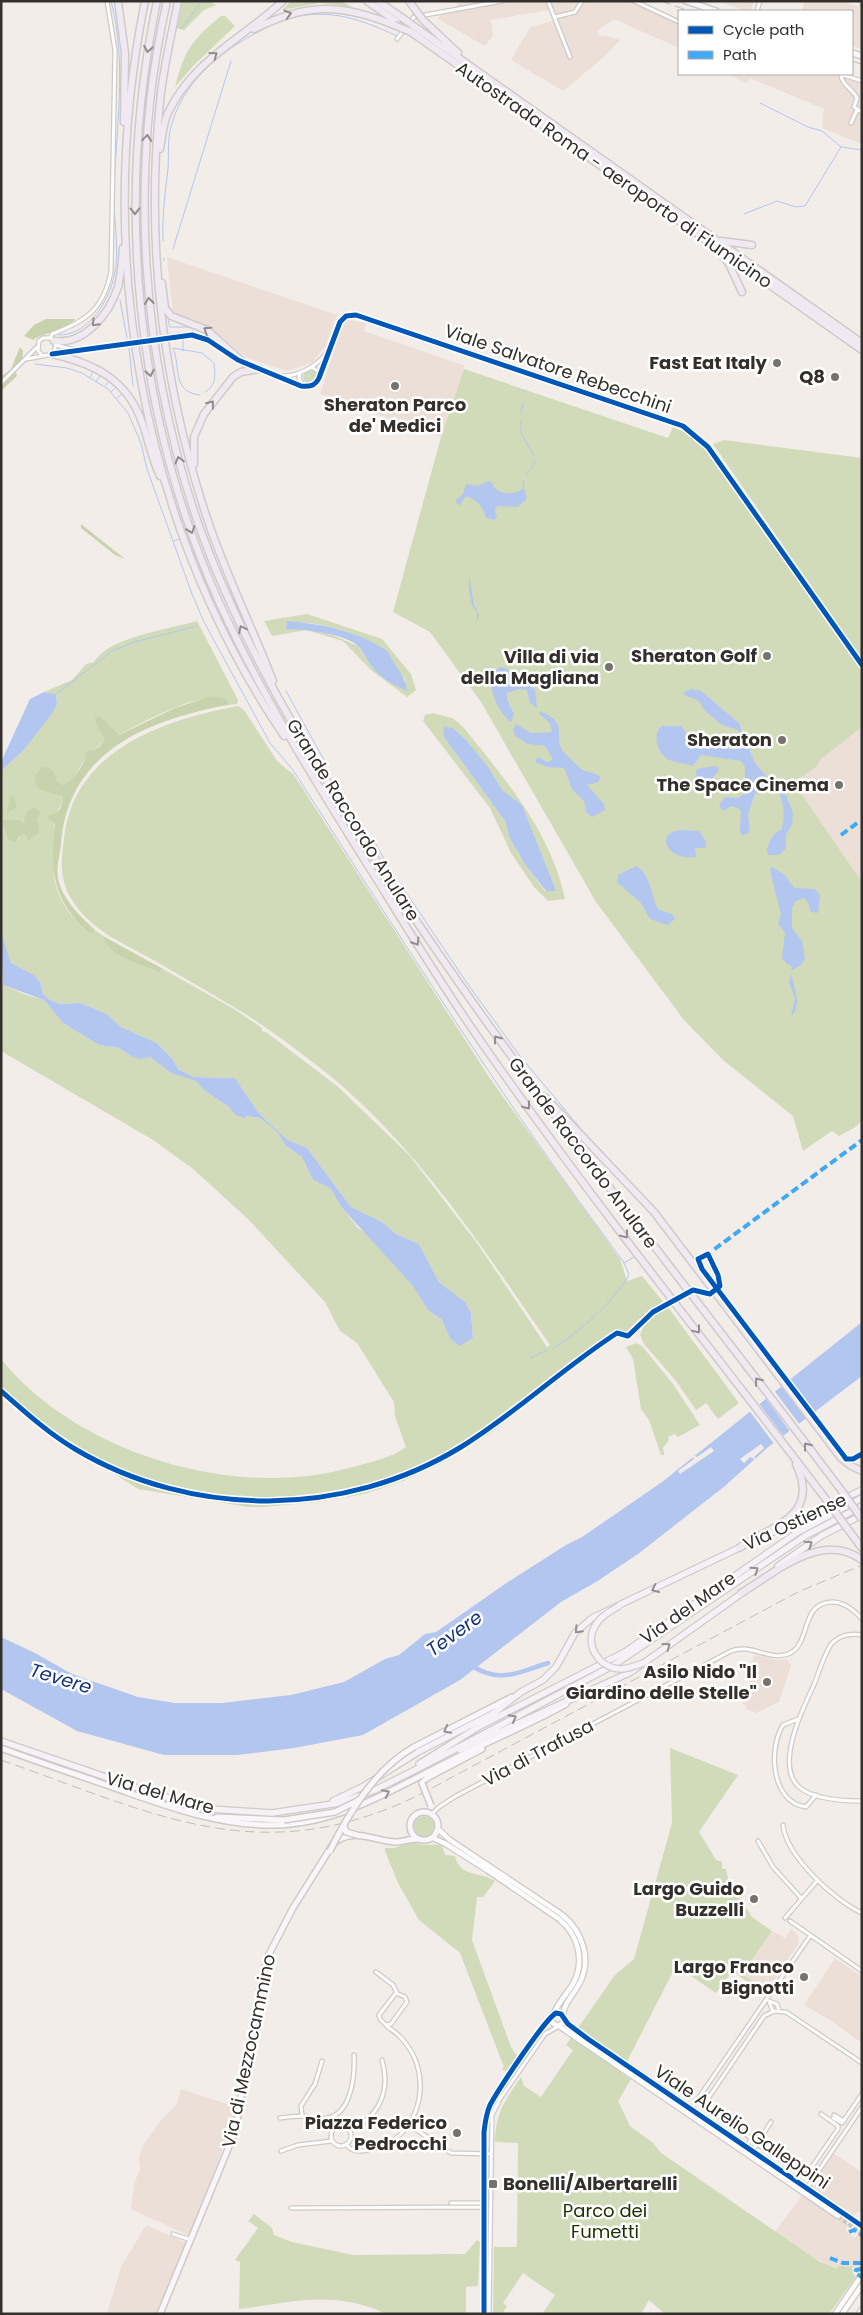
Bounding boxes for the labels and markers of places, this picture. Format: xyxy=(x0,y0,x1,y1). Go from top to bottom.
place label: Fast Eat Italy xyxy=(649,350,768,375)
marker: Fast Eat Italy xyxy=(771,357,783,369)
place label: Q8 xyxy=(799,364,825,389)
marker: Q8 xyxy=(829,371,841,383)
marker: Sheraton Parco de' Medici xyxy=(389,380,401,392)
place label: Sheraton Parco de' Medici xyxy=(324,392,466,438)
place label: Sheraton Golf xyxy=(631,643,758,668)
place label: Villa di via della Magliana xyxy=(461,644,599,690)
marker: Sheraton Golf xyxy=(761,650,773,662)
marker: Villa di via della Magliana xyxy=(603,661,615,673)
place label: Sheraton xyxy=(687,727,772,752)
marker: Sheraton xyxy=(776,734,788,746)
place label: The Space Cinema xyxy=(656,772,829,797)
marker: The Space Cinema xyxy=(833,779,845,791)
place label: Asilo Nido "Il Giardino delle Stelle" xyxy=(566,1659,757,1705)
marker: Asilo Nido "Il Giardino delle Stelle" xyxy=(761,1676,773,1688)
place label: Largo Guido Buzzelli xyxy=(633,1876,744,1922)
marker: Largo Guido Buzzelli xyxy=(748,1893,760,1905)
place label: Largo Franco Bignotti xyxy=(674,1954,794,2000)
marker: Largo Franco Bignotti xyxy=(798,1971,810,1983)
place label: Piazza Federico Pedrocchi xyxy=(305,2110,447,2156)
marker: Piazza Federico Pedrocchi xyxy=(451,2127,463,2139)
place label: Bonelli/Albertarelli xyxy=(503,2171,677,2196)
marker: Bonelli/Albertarelli xyxy=(487,2178,499,2190)

